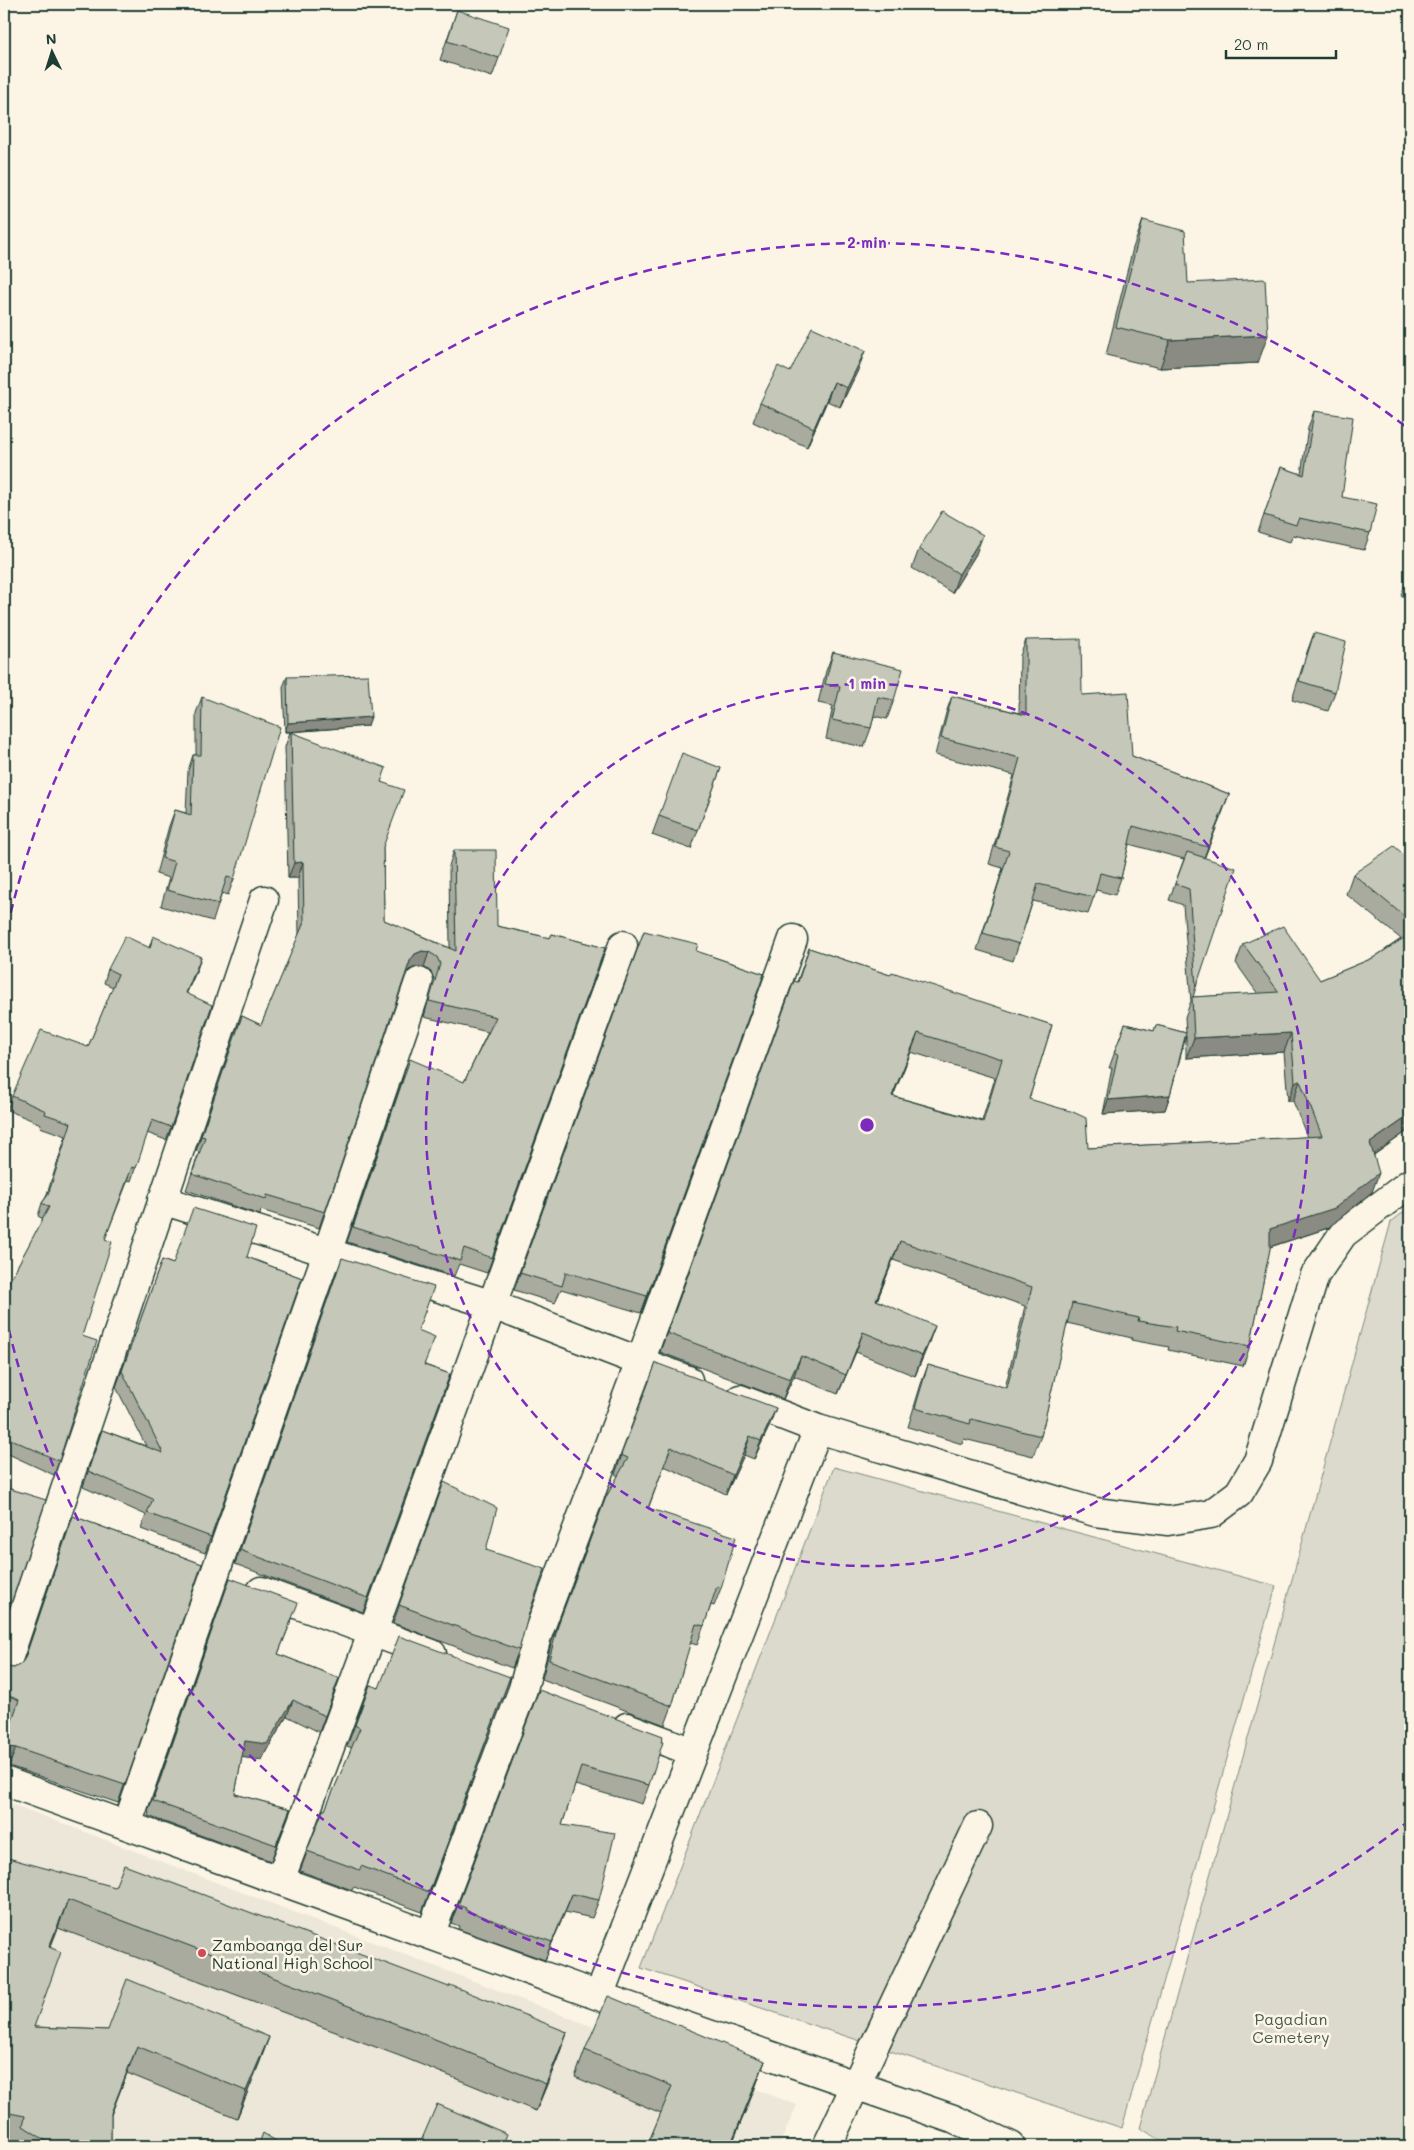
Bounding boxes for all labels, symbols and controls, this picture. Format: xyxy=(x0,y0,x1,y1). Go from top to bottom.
north arrow xyxy=(28,28,78,78)
scale bar xyxy=(1226,28,1336,60)
text: N xyxy=(45,29,57,48)
text: 20 m xyxy=(1234,34,1268,54)
text: 2 min xyxy=(847,232,887,252)
text: 1 min xyxy=(848,673,886,693)
centre of rings xyxy=(858,1116,876,1134)
place label: Zamboanga del Sur National High School xyxy=(212,1934,373,1973)
marker: Zamboanga del Sur National High School xyxy=(196,1947,208,1959)
park label: Pagadian Cemetery xyxy=(1252,2008,1330,2047)

